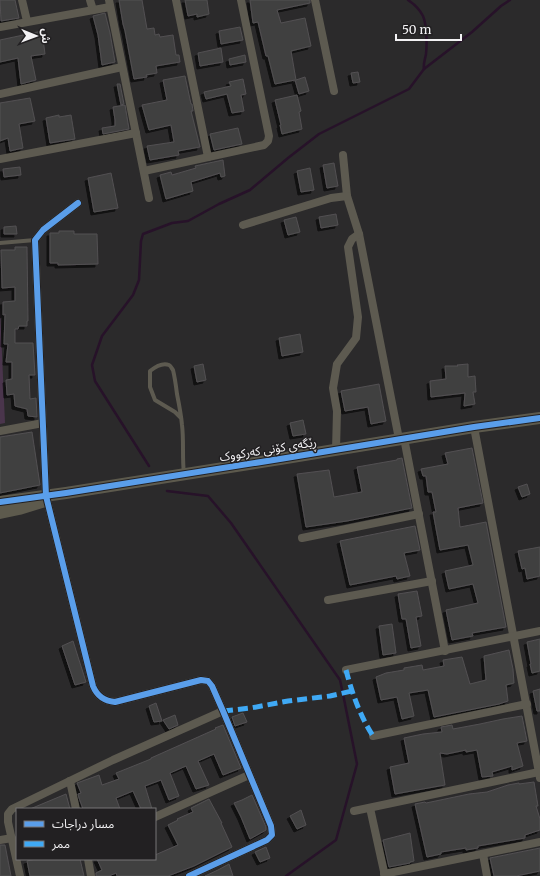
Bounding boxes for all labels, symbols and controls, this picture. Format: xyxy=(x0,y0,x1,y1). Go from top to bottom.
north arrow xyxy=(16,16,56,56)
scale bar xyxy=(396,16,461,42)
text: 50 m xyxy=(402,22,431,37)
text: ش xyxy=(39,29,53,44)
street label: ڕێگەی کۆنی کەرکووک xyxy=(218,434,318,468)
legend xyxy=(16,808,156,860)
text: مسار دراجات xyxy=(52,816,114,831)
text: ممر xyxy=(51,836,70,851)

